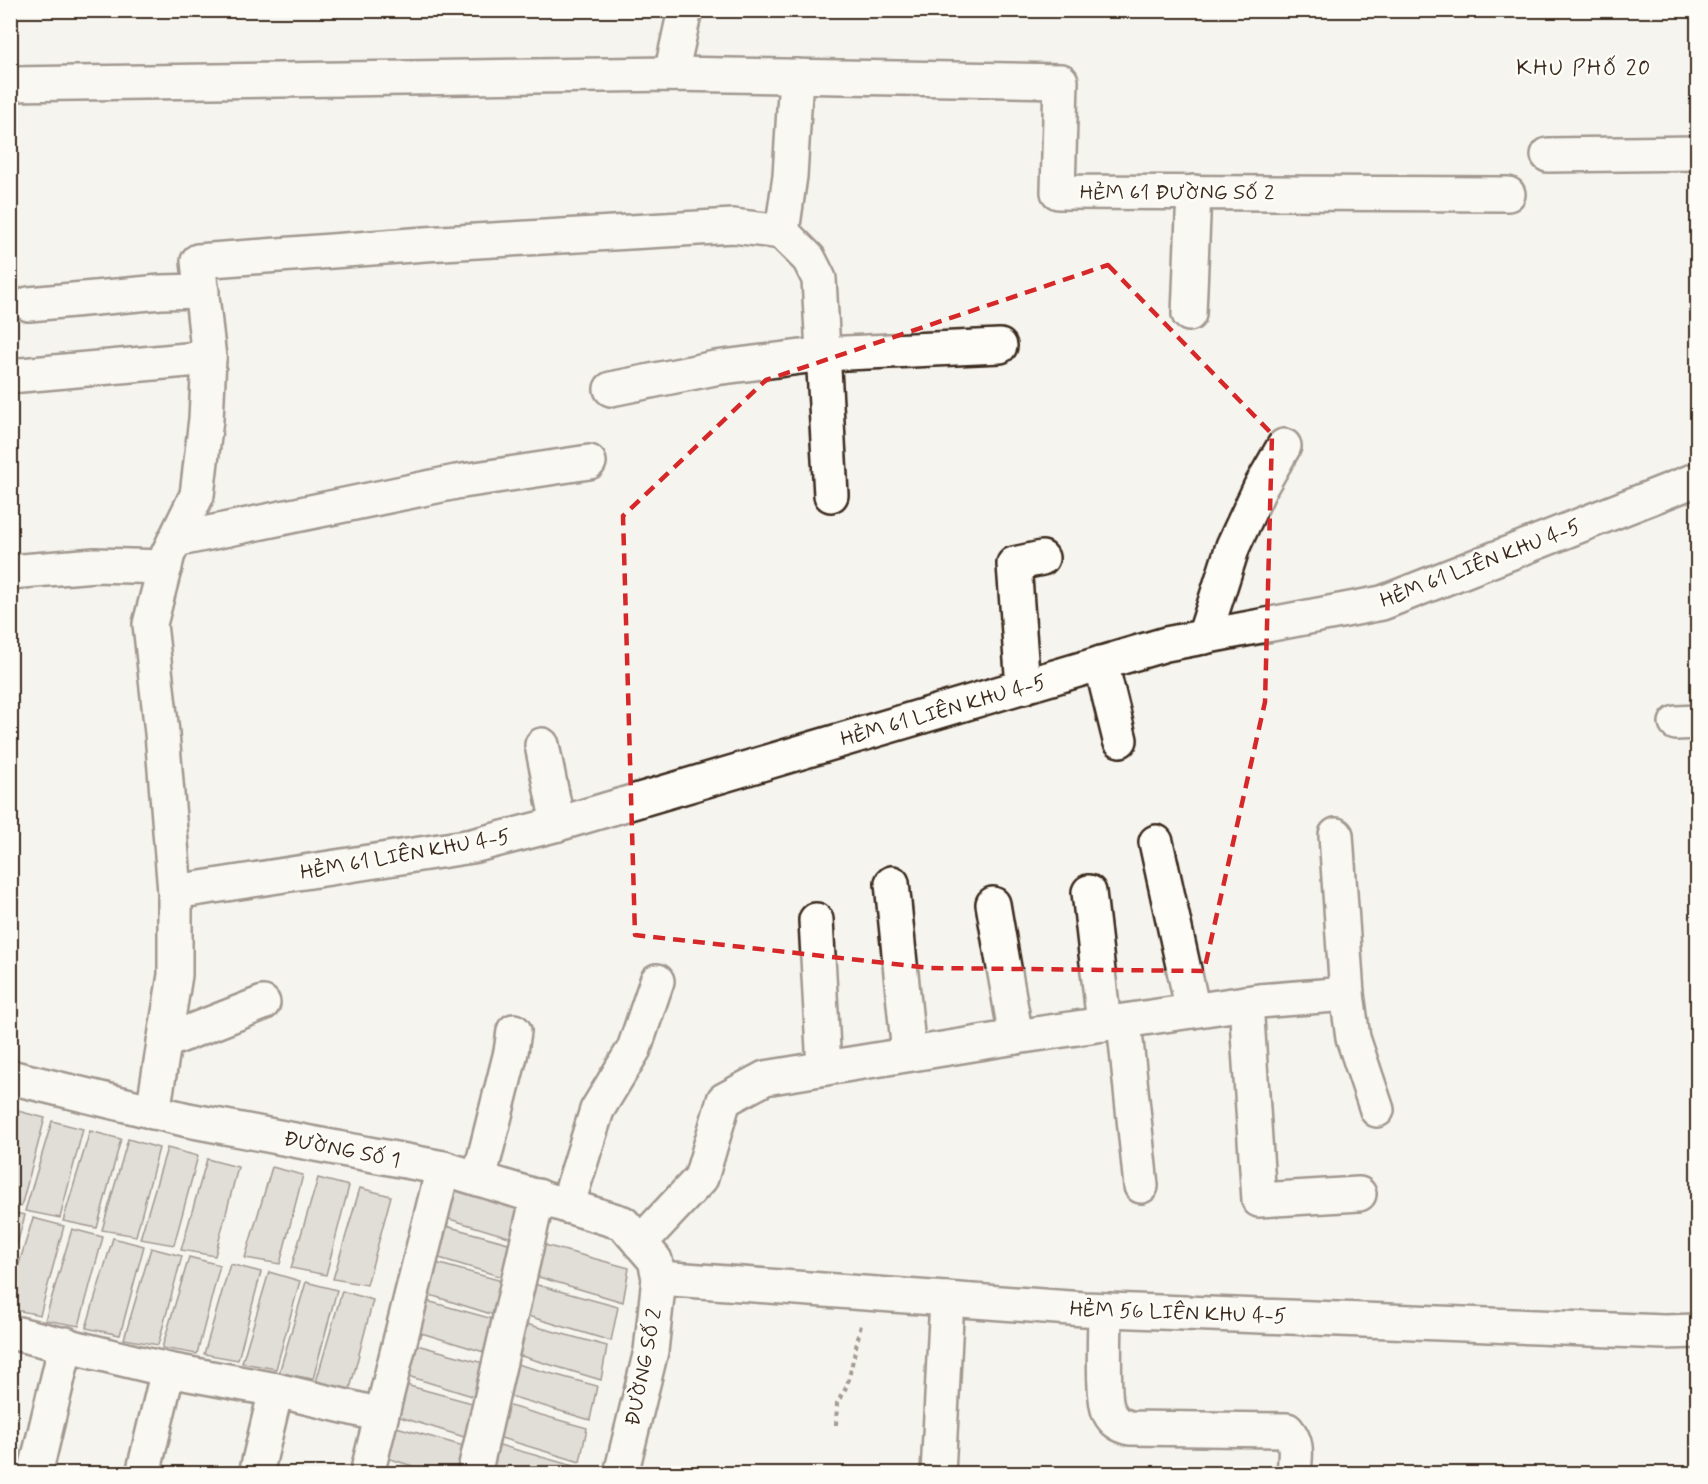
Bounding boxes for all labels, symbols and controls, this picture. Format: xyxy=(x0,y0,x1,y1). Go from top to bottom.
district label: KHU PHỐ 20 xyxy=(1516,55,1652,83)
street label: HẺM 61 ĐƯỜNG SỐ 2 xyxy=(1080,179,1274,207)
street label: HẺM 61 LIÊN KHU 4-5 xyxy=(1376,513,1585,615)
street label: HẺM 61 LIÊN KHU 4-5 xyxy=(837,668,1049,754)
street label: HẺM 61 LIÊN KHU 4-5 xyxy=(298,823,512,887)
street label: ĐƯỜNG SỐ 1 xyxy=(281,1125,403,1175)
street label: HẺM 56 LIÊN KHU 4-5 xyxy=(1069,1295,1287,1331)
street label: ĐƯỜNG SỐ 2 xyxy=(619,1306,669,1428)

